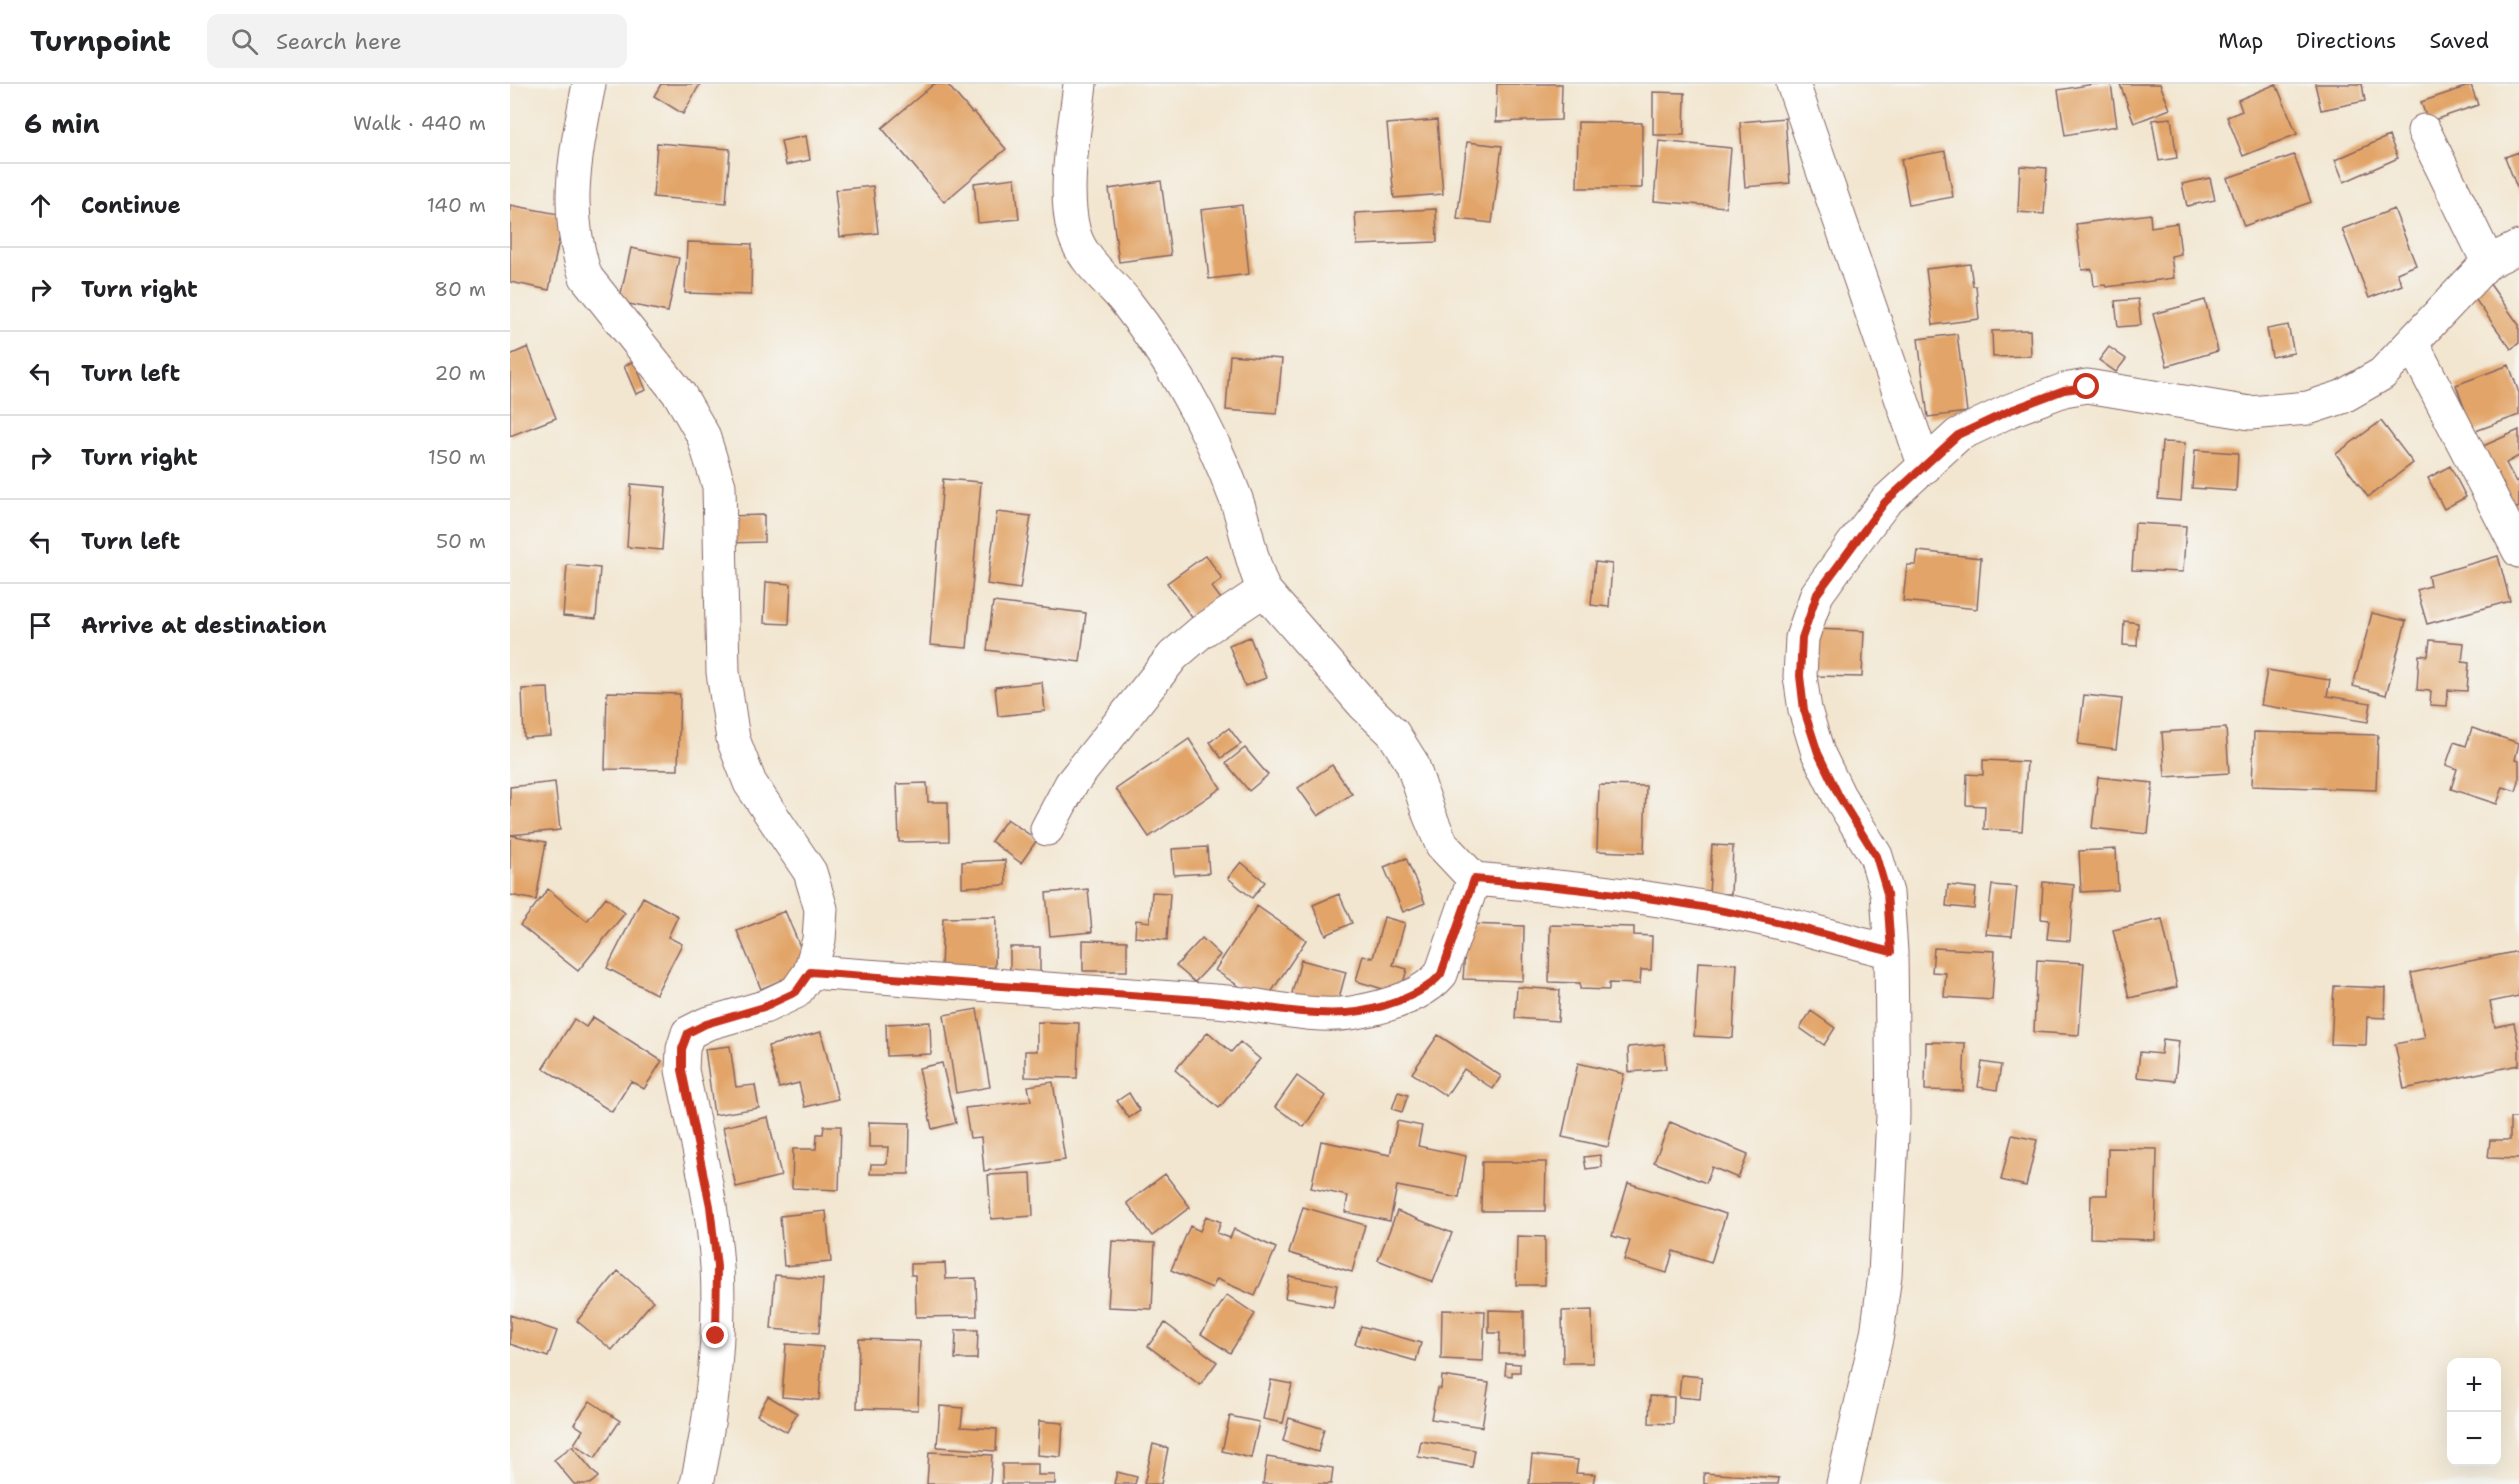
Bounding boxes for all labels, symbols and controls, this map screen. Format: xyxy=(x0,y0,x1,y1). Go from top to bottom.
search box xyxy=(207,14,627,68)
text: Turnpoint xyxy=(30,22,171,60)
icon: search xyxy=(228,25,261,58)
text: Search here xyxy=(276,27,402,56)
text: Map xyxy=(2218,27,2263,55)
text: Directions xyxy=(2296,27,2396,55)
text: Saved xyxy=(2429,27,2489,55)
text: 6 min xyxy=(24,106,100,141)
text: Walk · 440 m xyxy=(353,110,486,136)
icon: ahead xyxy=(24,189,57,222)
text: Continue xyxy=(81,191,181,220)
text: 140 m xyxy=(427,192,486,218)
icon: right xyxy=(24,273,57,306)
text: Turn right xyxy=(81,275,198,304)
text: 80 m xyxy=(434,276,486,302)
icon: left xyxy=(24,357,57,390)
text: Turn left xyxy=(81,359,180,388)
text: 20 m xyxy=(435,360,486,386)
route start xyxy=(2073,373,2099,399)
icon: right xyxy=(24,441,57,474)
text: Turn right xyxy=(81,443,198,472)
text: 150 m xyxy=(428,444,486,470)
icon: left xyxy=(24,525,57,558)
text: Turn left xyxy=(81,527,180,556)
text: 50 m xyxy=(436,528,486,554)
icon: arrive xyxy=(24,609,57,642)
text: Arrive at destination xyxy=(81,611,327,640)
route end xyxy=(702,1322,728,1348)
map controls xyxy=(2447,1358,2501,1466)
button: + xyxy=(2447,1358,2501,1412)
button: − xyxy=(2447,1412,2501,1466)

